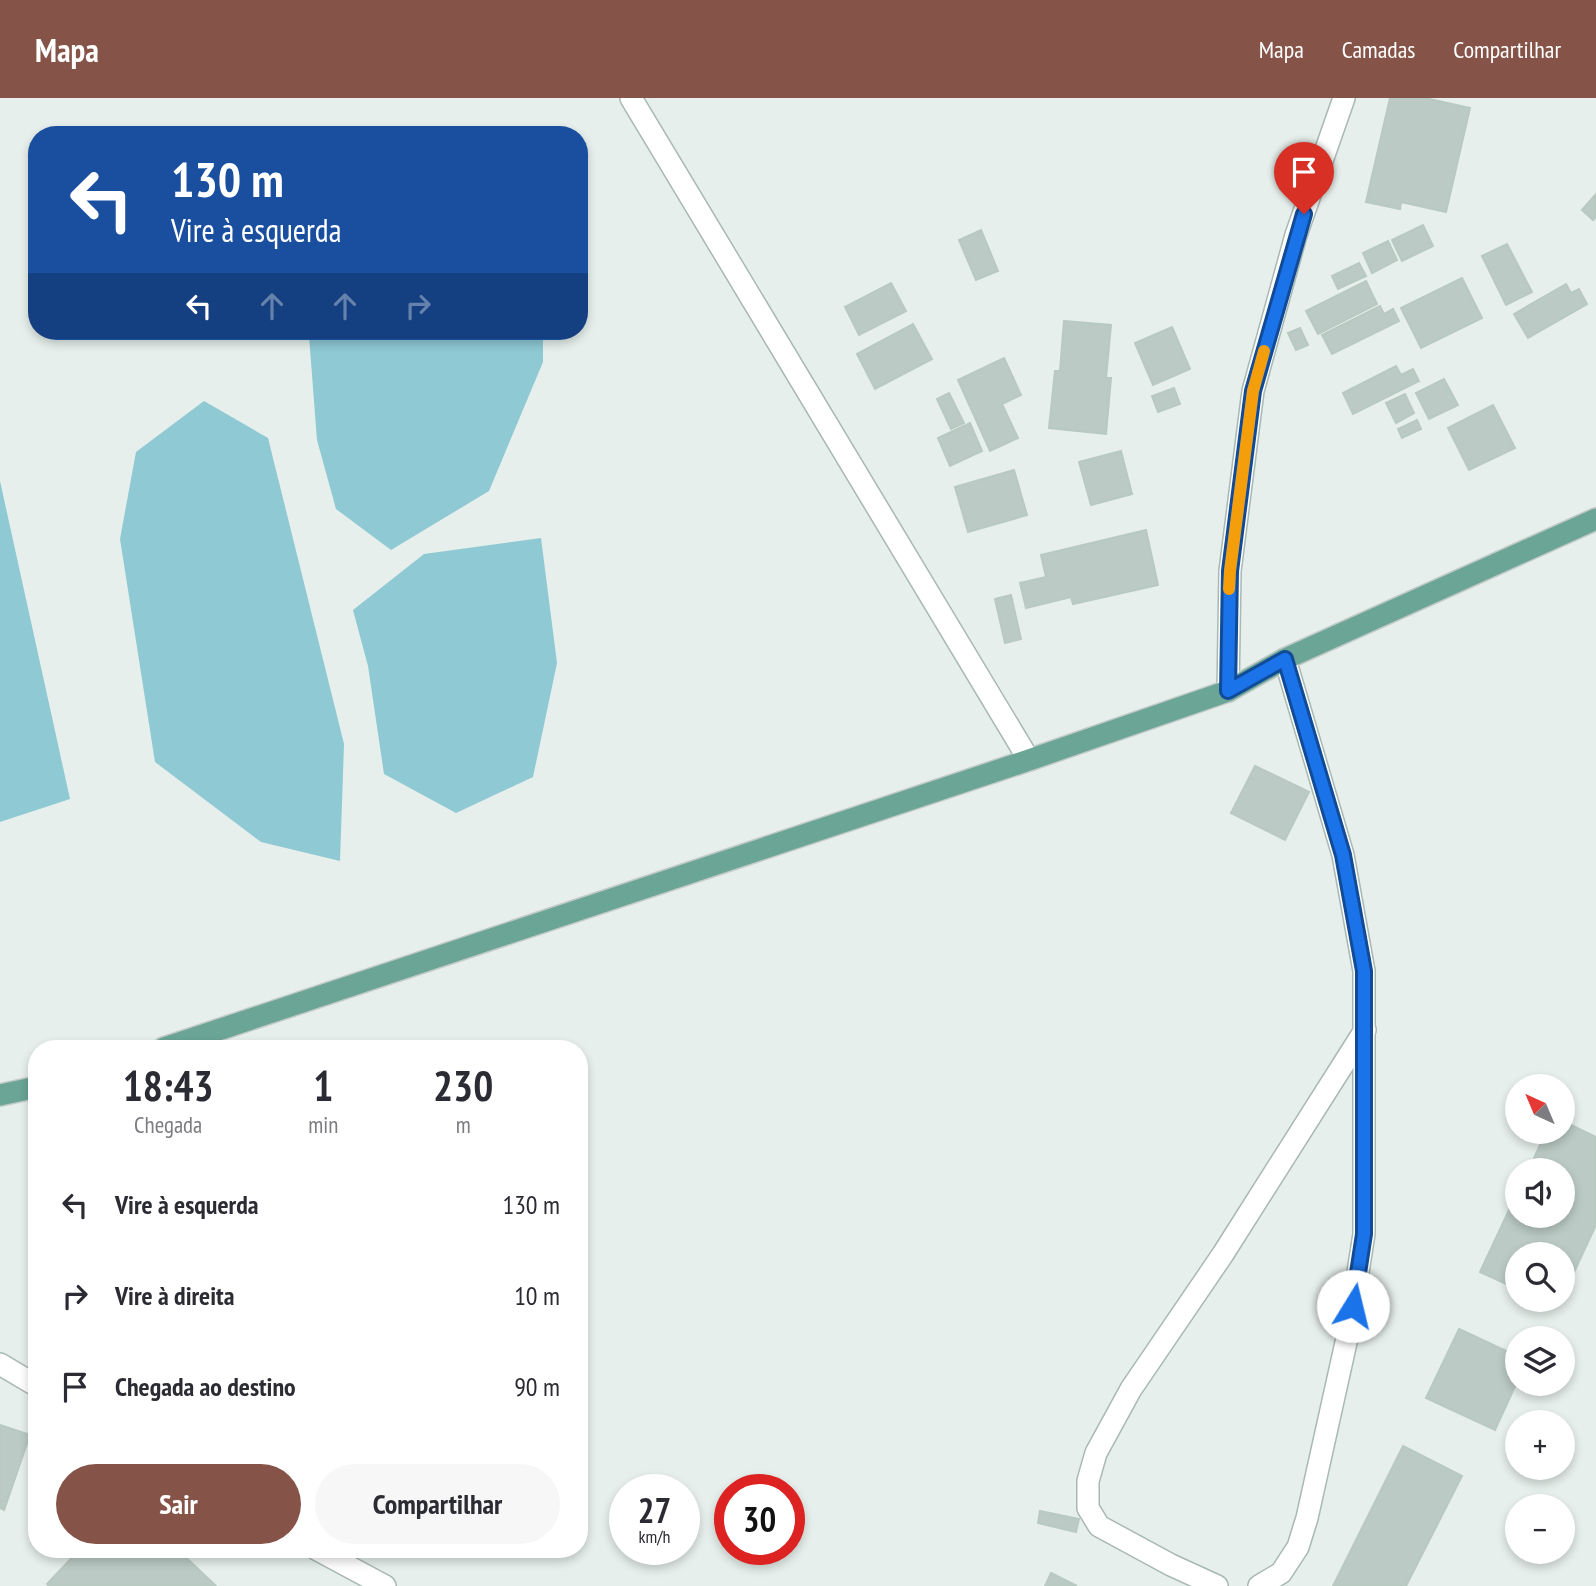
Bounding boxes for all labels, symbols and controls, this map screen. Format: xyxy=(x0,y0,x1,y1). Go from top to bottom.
text: Mapa xyxy=(35,28,99,71)
text: Mapa xyxy=(1259,34,1304,65)
text: Camadas xyxy=(1342,34,1415,65)
text: Compartilhar xyxy=(1453,34,1561,65)
pin xyxy=(1274,142,1334,214)
text: 130 m xyxy=(171,147,284,211)
icon: arrive xyxy=(1285,153,1323,191)
icon: left xyxy=(56,154,147,245)
text: Vire à esquerda xyxy=(171,209,342,251)
icon: left xyxy=(180,287,218,325)
icon: ahead xyxy=(253,287,291,325)
icon: ahead xyxy=(326,287,364,325)
icon: right xyxy=(399,287,437,325)
text: 18:43 xyxy=(123,1058,214,1113)
text: 1 xyxy=(313,1058,333,1113)
text: 230 xyxy=(433,1058,493,1113)
north arrow xyxy=(1505,1074,1575,1144)
map controls xyxy=(1505,1074,1575,1564)
text: Chegada xyxy=(134,1110,202,1139)
text: min xyxy=(308,1110,338,1139)
text: m xyxy=(456,1110,471,1139)
button: sound xyxy=(1505,1158,1575,1228)
icon: left xyxy=(56,1186,94,1224)
text: Vire à esquerda xyxy=(115,1188,258,1221)
text: 130 m xyxy=(502,1188,560,1221)
button: search xyxy=(1505,1242,1575,1312)
position arrow xyxy=(1316,1269,1390,1343)
icon: right xyxy=(56,1277,94,1315)
text: Vire à direita xyxy=(115,1279,234,1312)
text: 10 m xyxy=(514,1279,560,1312)
button: layers xyxy=(1505,1326,1575,1396)
icon: arrive xyxy=(56,1368,94,1406)
text: Chegada ao destino xyxy=(115,1370,296,1403)
text: 90 m xyxy=(514,1370,560,1403)
button: + xyxy=(1505,1410,1575,1480)
button: Sair xyxy=(56,1464,301,1544)
button: Compartilhar xyxy=(315,1464,560,1544)
speed limit sign: 30 xyxy=(714,1474,805,1565)
text: 27 xyxy=(638,1487,671,1533)
button: − xyxy=(1505,1494,1575,1564)
text: km/h xyxy=(639,1525,670,1548)

